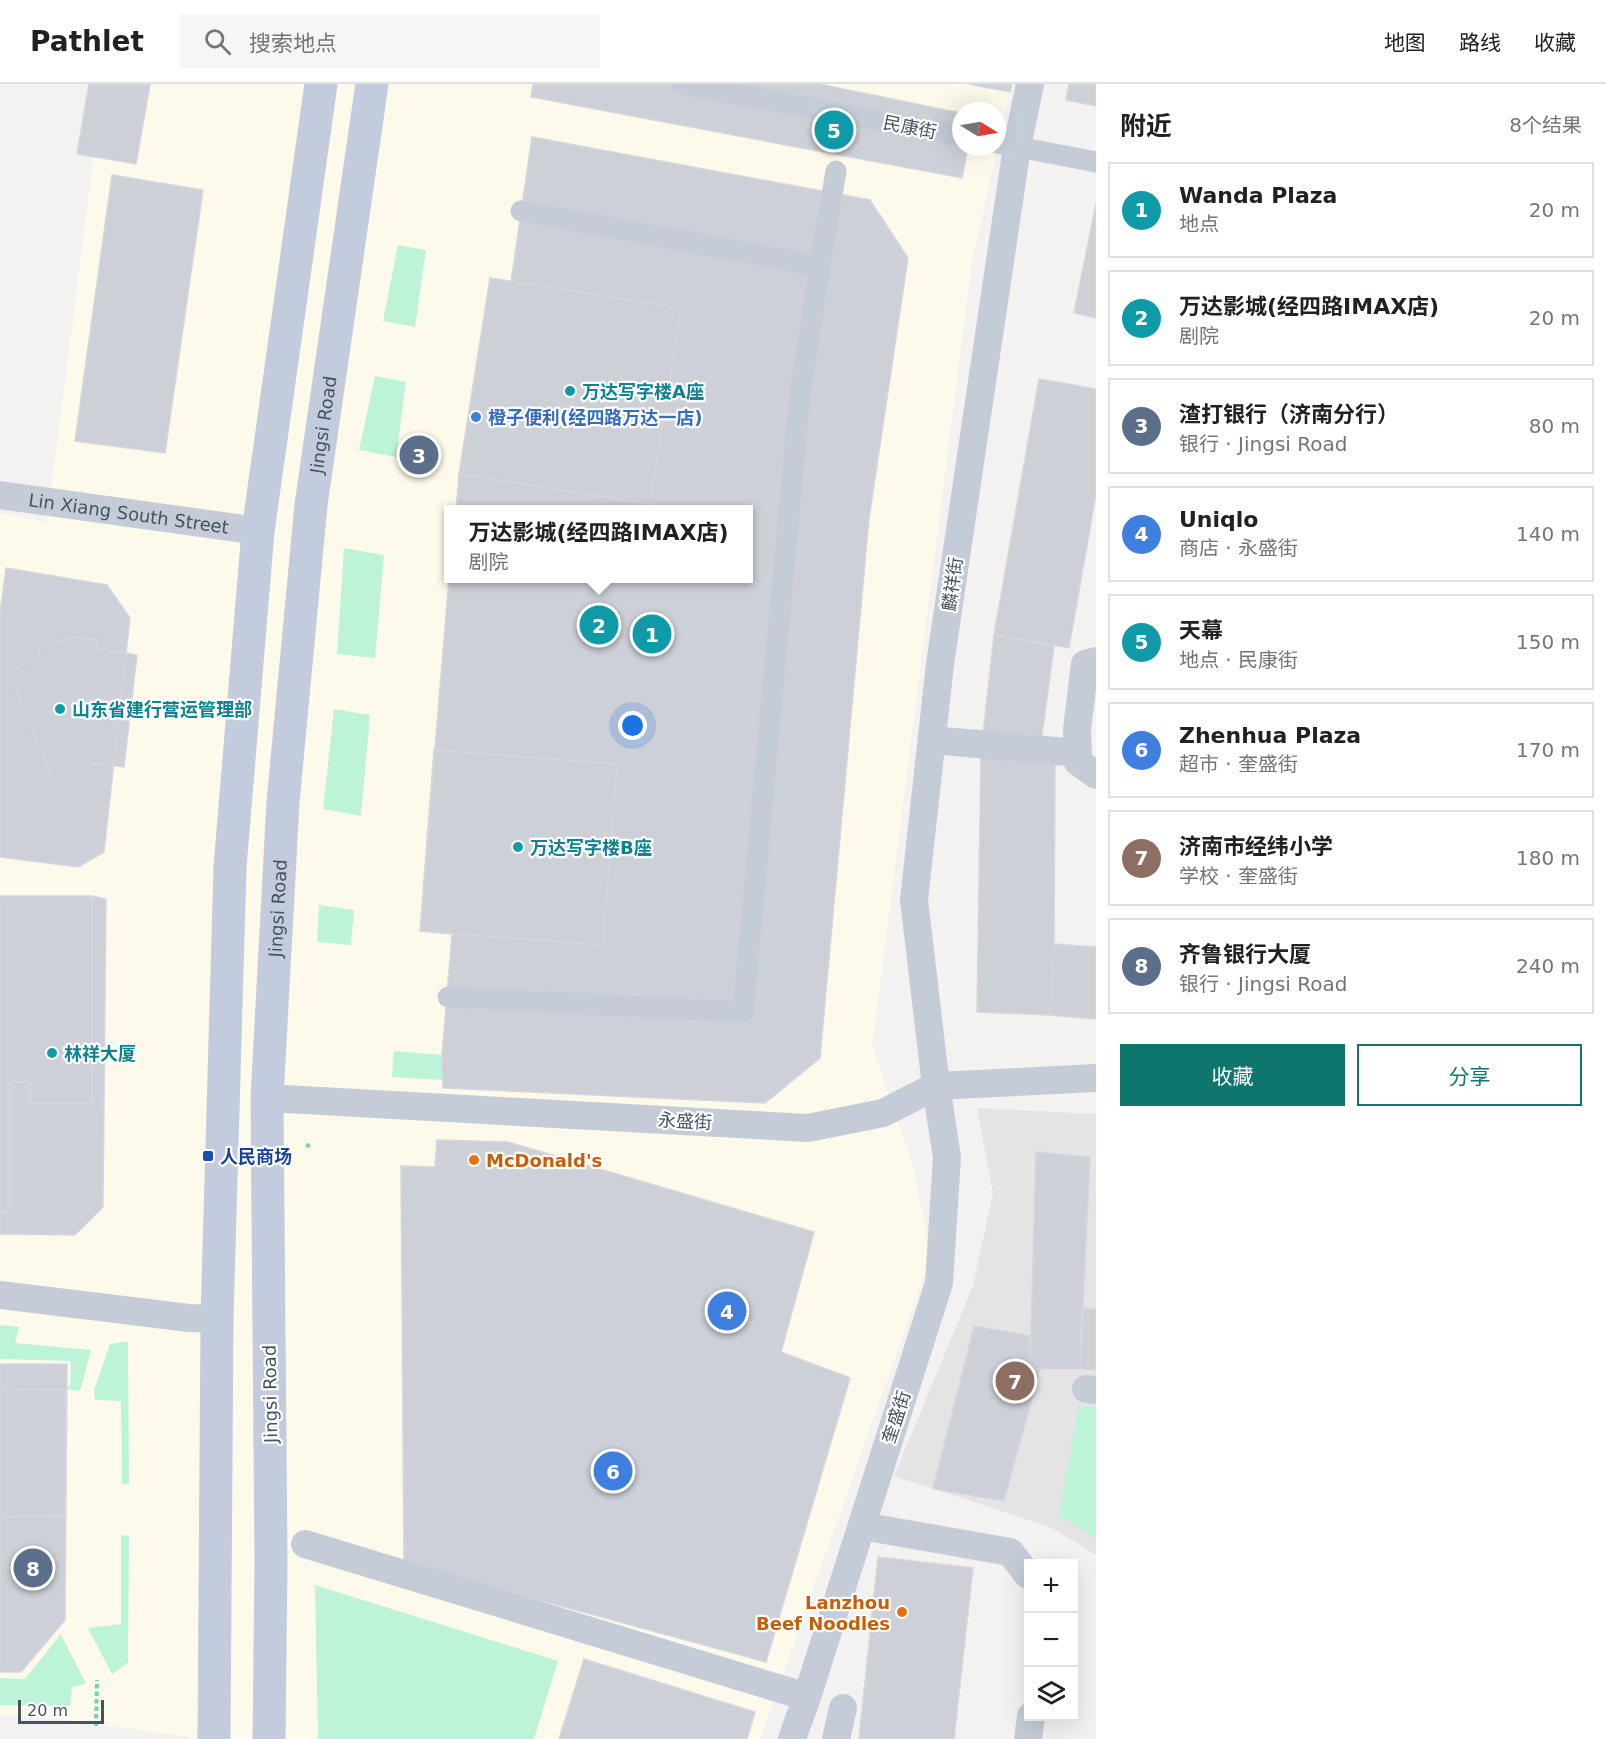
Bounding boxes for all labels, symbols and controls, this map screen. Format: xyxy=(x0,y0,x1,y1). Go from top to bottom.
search box xyxy=(180,14,600,68)
text: Pathlet xyxy=(30,25,144,58)
icon: search xyxy=(201,25,234,58)
text: 搜索地点 xyxy=(249,31,337,56)
text: 地图 xyxy=(1384,31,1426,55)
text: 路线 xyxy=(1459,31,1501,55)
text: 收藏 xyxy=(1534,31,1576,55)
north arrow xyxy=(952,102,1006,156)
pin: 5 xyxy=(814,108,854,152)
text: 附近 xyxy=(1120,111,1172,141)
street label: 民康街 xyxy=(881,112,939,142)
text: 8个结果 xyxy=(1509,113,1582,137)
text: Wanda Plaza xyxy=(1179,183,1337,208)
text: 1 xyxy=(1135,198,1148,222)
text: 20 m xyxy=(1529,198,1580,222)
text: 地点 xyxy=(1179,212,1219,236)
text: 万达影城(经四路IMAX店) xyxy=(1179,294,1439,319)
text: 2 xyxy=(1135,306,1148,330)
text: 20 m xyxy=(1529,306,1580,330)
text: 剧院 xyxy=(1179,324,1219,348)
street label: Jingsi Road xyxy=(305,374,340,476)
place label: 万达写字楼A座 xyxy=(582,381,704,402)
marker: 万达写字楼A座 xyxy=(563,384,577,398)
text: 渣打银行（济南分行） xyxy=(1179,402,1399,427)
place label: 橙子便利(经四路万达一店) xyxy=(488,407,702,428)
marker: 橙子便利(经四路万达一店) xyxy=(469,410,483,424)
text: 3 xyxy=(1135,414,1148,438)
text: 80 m xyxy=(1529,414,1580,438)
pin: 3 xyxy=(400,432,438,478)
text: 银行 · Jingsi Road xyxy=(1179,432,1347,456)
street label: Lin Xiang South Street xyxy=(27,489,230,537)
popup xyxy=(444,505,753,583)
text: Uniqlo xyxy=(1179,507,1258,532)
text: 万达影城(经四路IMAX店) xyxy=(468,520,729,545)
text: 4 xyxy=(1135,522,1148,546)
text: 140 m xyxy=(1516,522,1580,546)
text: 商店 · 永盛街 xyxy=(1179,536,1298,560)
text: 剧院 xyxy=(468,550,508,574)
street label: 麟祥街 xyxy=(938,556,966,612)
pin: 2 xyxy=(580,602,618,648)
pin: 1 xyxy=(632,612,672,656)
text: 天幕 xyxy=(1179,618,1223,643)
text: 5 xyxy=(1135,630,1148,654)
text: 150 m xyxy=(1516,630,1580,654)
text: 地点 · 民康街 xyxy=(1179,648,1298,672)
place label: 山东省建行营运管理部 xyxy=(72,699,252,720)
marker: 山东省建行营运管理部 xyxy=(53,702,67,716)
your location xyxy=(618,711,647,740)
text: Zhenhua Plaza xyxy=(1179,723,1361,748)
text: 6 xyxy=(1135,738,1148,762)
text: 170 m xyxy=(1516,738,1580,762)
text: 超市 · 奎盛街 xyxy=(1179,752,1298,776)
text: 济南市经纬小学 xyxy=(1179,834,1333,859)
place label: 万达写字楼B座 xyxy=(530,837,652,858)
marker: 万达写字楼B座 xyxy=(511,840,525,854)
text: 7 xyxy=(1135,846,1148,870)
text: 180 m xyxy=(1516,846,1580,870)
street label: Jingsi Road xyxy=(264,859,290,959)
text: 学校 · 奎盛街 xyxy=(1179,864,1298,888)
text: 齐鲁银行大厦 xyxy=(1179,942,1311,967)
text: 8 xyxy=(1135,954,1148,978)
text: 240 m xyxy=(1516,954,1580,978)
text: 银行 · Jingsi Road xyxy=(1179,972,1347,996)
place label: 林祥大厦 xyxy=(64,1043,136,1064)
button: 收藏 xyxy=(1120,1044,1345,1106)
button: 分享 xyxy=(1357,1044,1582,1106)
marker: 林祥大厦 xyxy=(45,1046,59,1060)
street label: 永盛街 xyxy=(657,1109,713,1133)
place label: 人民商场 xyxy=(220,1146,292,1167)
marker: 人民商场 xyxy=(201,1149,215,1163)
place label: McDonald's xyxy=(486,1150,602,1171)
marker: McDonald's xyxy=(467,1153,481,1167)
pin: 4 xyxy=(708,1288,746,1334)
street label: Jingsi Road xyxy=(259,1345,281,1444)
pin: 7 xyxy=(996,1358,1034,1404)
street label: 奎盛街 xyxy=(878,1388,914,1446)
pin: 6 xyxy=(594,1448,632,1494)
pin: 8 xyxy=(14,1546,52,1590)
map controls xyxy=(1024,1559,1078,1721)
button: + xyxy=(1024,1559,1078,1613)
place label: Lanzhou Beef Noodles xyxy=(756,1592,890,1634)
marker: Lanzhou Beef Noodles xyxy=(895,1605,909,1619)
button: − xyxy=(1024,1613,1078,1667)
button: layers xyxy=(1024,1667,1078,1721)
scale bar xyxy=(18,1697,104,1724)
text: 20 m xyxy=(27,1701,68,1720)

